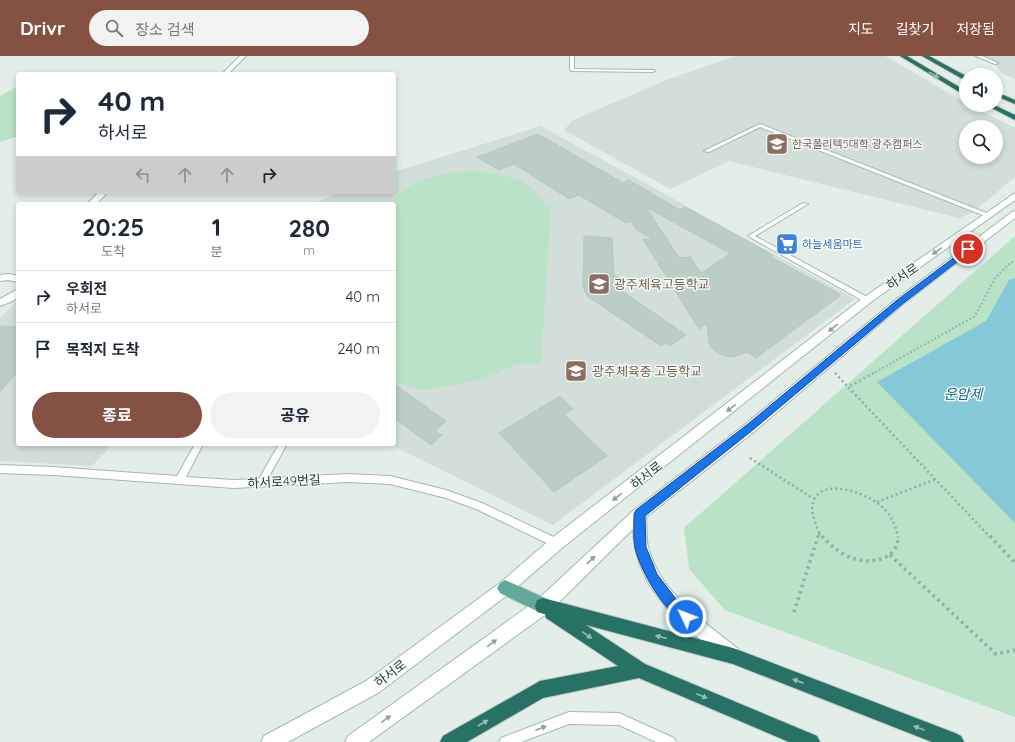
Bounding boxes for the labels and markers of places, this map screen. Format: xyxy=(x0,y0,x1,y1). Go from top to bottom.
school or university icon: 한국폴리텍5대학 광주캠퍼스 xyxy=(764,131,790,157)
place label: 한국폴리텍5대학 광주캠퍼스 xyxy=(792,137,922,151)
supermarket icon: 하늘세움마트 xyxy=(774,231,800,257)
pin xyxy=(951,232,985,266)
place label: 하늘세움마트 xyxy=(802,237,863,251)
school or university icon: 광주체육고등학교 xyxy=(586,271,612,297)
place label: 광주체육고등학교 xyxy=(614,276,710,292)
school or university icon: 광주체육중·고등학교 xyxy=(563,358,589,384)
place label: 광주체육중·고등학교 xyxy=(592,363,702,379)

